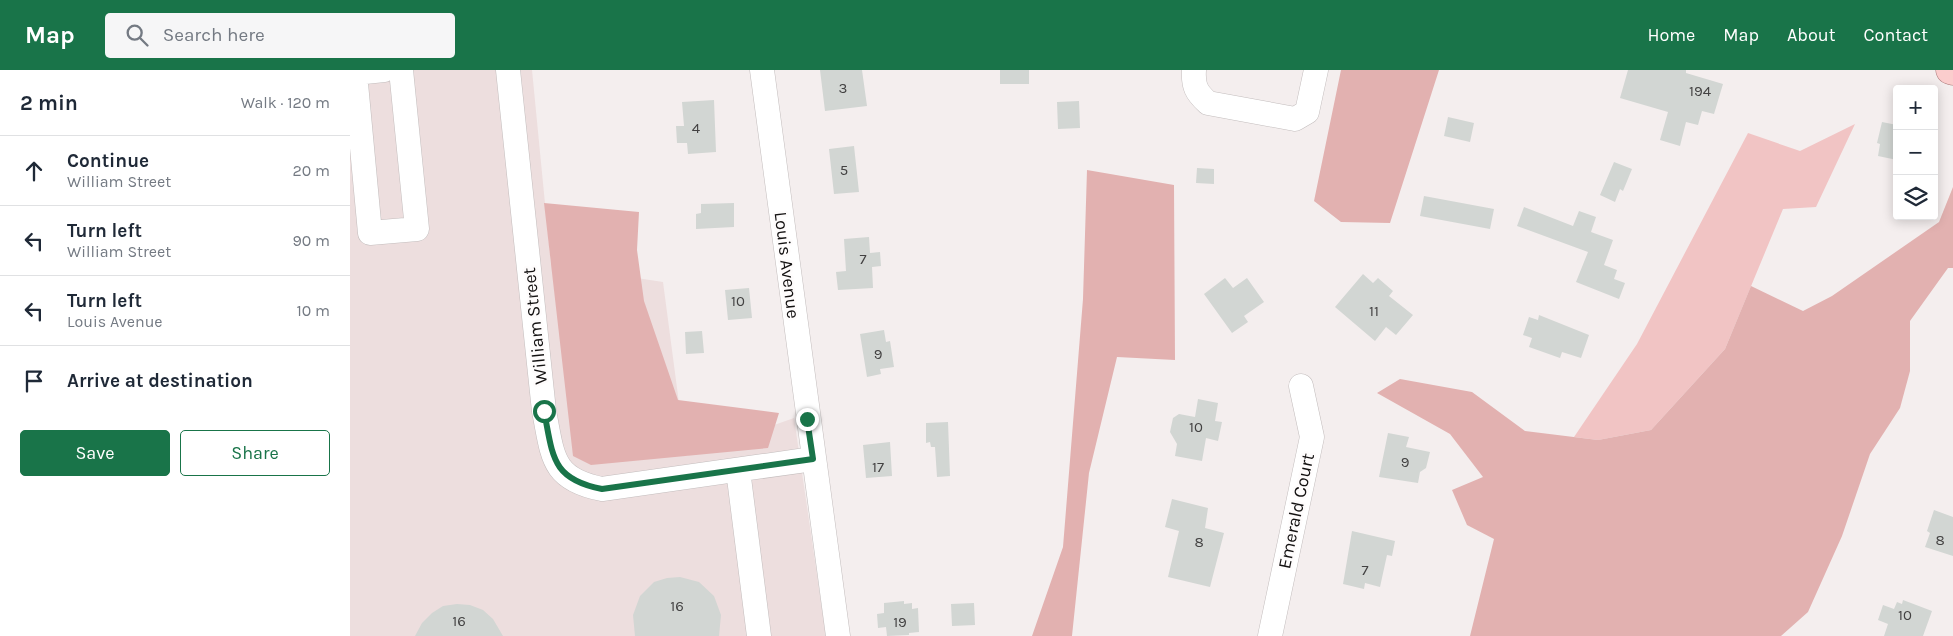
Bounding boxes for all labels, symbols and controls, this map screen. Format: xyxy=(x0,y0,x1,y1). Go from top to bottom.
search box xyxy=(105,13,455,58)
text: Map xyxy=(25,21,75,49)
icon: search xyxy=(123,21,151,49)
text: Search here xyxy=(163,24,265,46)
text: Home xyxy=(1647,24,1695,46)
text: Map xyxy=(1723,24,1759,46)
text: About xyxy=(1787,24,1836,46)
text: Contact xyxy=(1864,24,1928,46)
house number: 3 xyxy=(839,79,847,97)
house number: 194 xyxy=(1689,82,1712,100)
map controls xyxy=(1893,85,1938,220)
button: + xyxy=(1893,85,1938,130)
text: 2 min xyxy=(20,91,78,115)
text: Walk · 120 m xyxy=(241,93,330,112)
house number: 4 xyxy=(692,119,701,137)
button: − xyxy=(1893,130,1938,175)
text: Continue xyxy=(67,150,149,172)
icon: ahead xyxy=(20,157,48,185)
text: 20 m xyxy=(292,161,330,180)
house number: 5 xyxy=(840,161,848,179)
text: William Street xyxy=(67,172,171,191)
button: layers xyxy=(1893,175,1938,220)
street label: Louis Avenue xyxy=(770,210,804,320)
text: Turn left xyxy=(67,220,142,242)
icon: left xyxy=(20,227,48,255)
text: 90 m xyxy=(292,231,330,250)
text: William Street xyxy=(67,242,171,261)
house number: 7 xyxy=(859,250,867,268)
street label: William Street xyxy=(518,266,552,386)
text: Turn left xyxy=(67,290,142,312)
house number: 10 xyxy=(731,292,745,310)
icon: left xyxy=(20,297,48,325)
text: 10 m xyxy=(296,301,330,320)
house number: 11 xyxy=(1369,302,1379,320)
text: Louis Avenue xyxy=(67,312,163,331)
house number: 9 xyxy=(874,345,882,363)
icon: arrive xyxy=(20,367,48,395)
text: Arrive at destination xyxy=(67,370,253,392)
route start xyxy=(533,400,556,423)
route end xyxy=(796,408,819,431)
house number: 10 xyxy=(1189,418,1203,436)
button: Save xyxy=(20,430,170,476)
button: Share xyxy=(180,430,330,476)
street label: Emerald Court xyxy=(1273,451,1319,571)
house number: 9 xyxy=(1401,453,1409,471)
house number: 17 xyxy=(872,458,884,476)
house number: 8 xyxy=(1935,531,1945,549)
house number: 8 xyxy=(1194,533,1204,551)
house number: 7 xyxy=(1361,561,1369,579)
house number: 16 xyxy=(670,597,684,615)
house number: 10 xyxy=(1898,606,1912,624)
house number: 16 xyxy=(452,612,466,630)
house number: 19 xyxy=(893,613,907,631)

